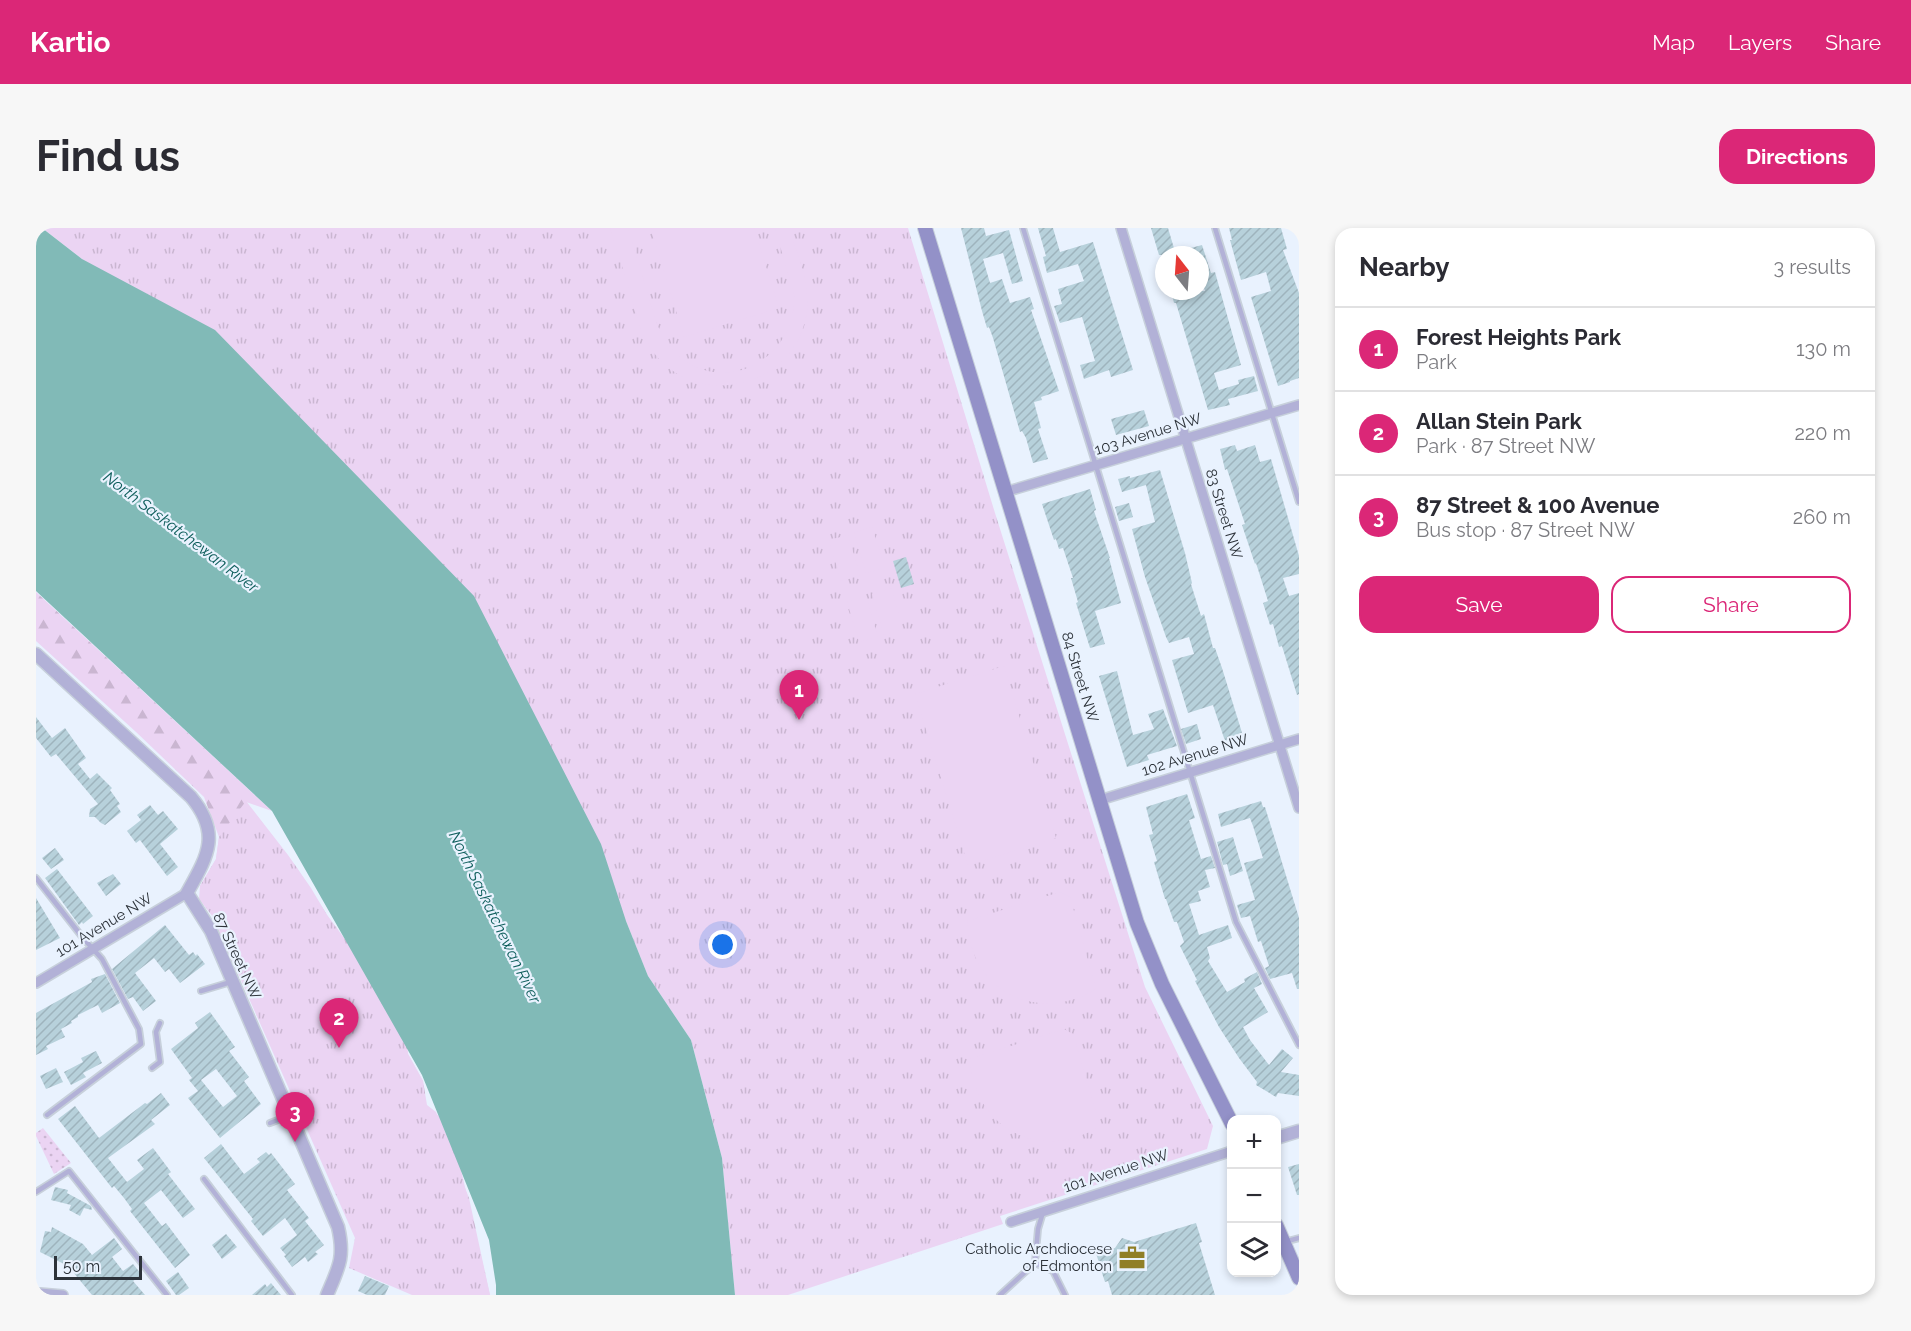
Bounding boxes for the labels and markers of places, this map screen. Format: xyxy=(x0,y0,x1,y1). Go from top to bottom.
pin: 1 xyxy=(780,670,819,720)
pin: 2 xyxy=(320,998,358,1048)
pin: 3 xyxy=(276,1092,314,1142)
place label: Catholic Archdiocese of Edmonton xyxy=(965,1240,1112,1275)
office icon: Catholic Archdiocese of Edmonton xyxy=(1117,1243,1147,1273)

